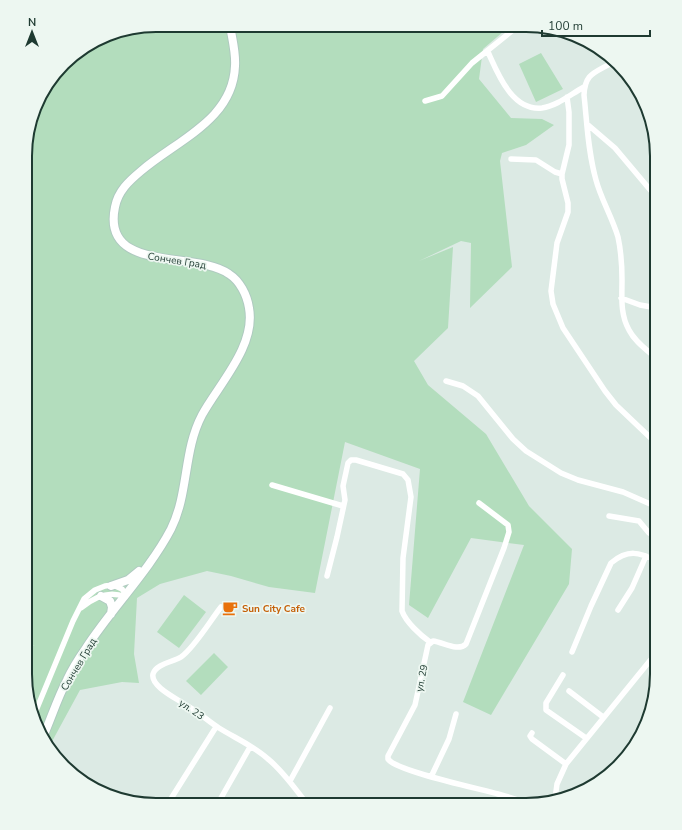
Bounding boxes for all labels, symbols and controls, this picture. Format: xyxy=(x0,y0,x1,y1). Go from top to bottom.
north arrow xyxy=(12,12,52,52)
scale bar xyxy=(542,12,650,38)
text: N xyxy=(28,15,36,30)
text: 100 m xyxy=(548,18,583,34)
street label: Сончев Град xyxy=(147,249,207,273)
cafe icon: Sun City Cafe xyxy=(221,599,239,617)
place label: Sun City Cafe xyxy=(242,602,305,616)
street label: Сончев Град xyxy=(58,636,100,693)
street label: ул. 29 xyxy=(412,663,431,693)
street label: ул. 23 xyxy=(176,696,207,723)

